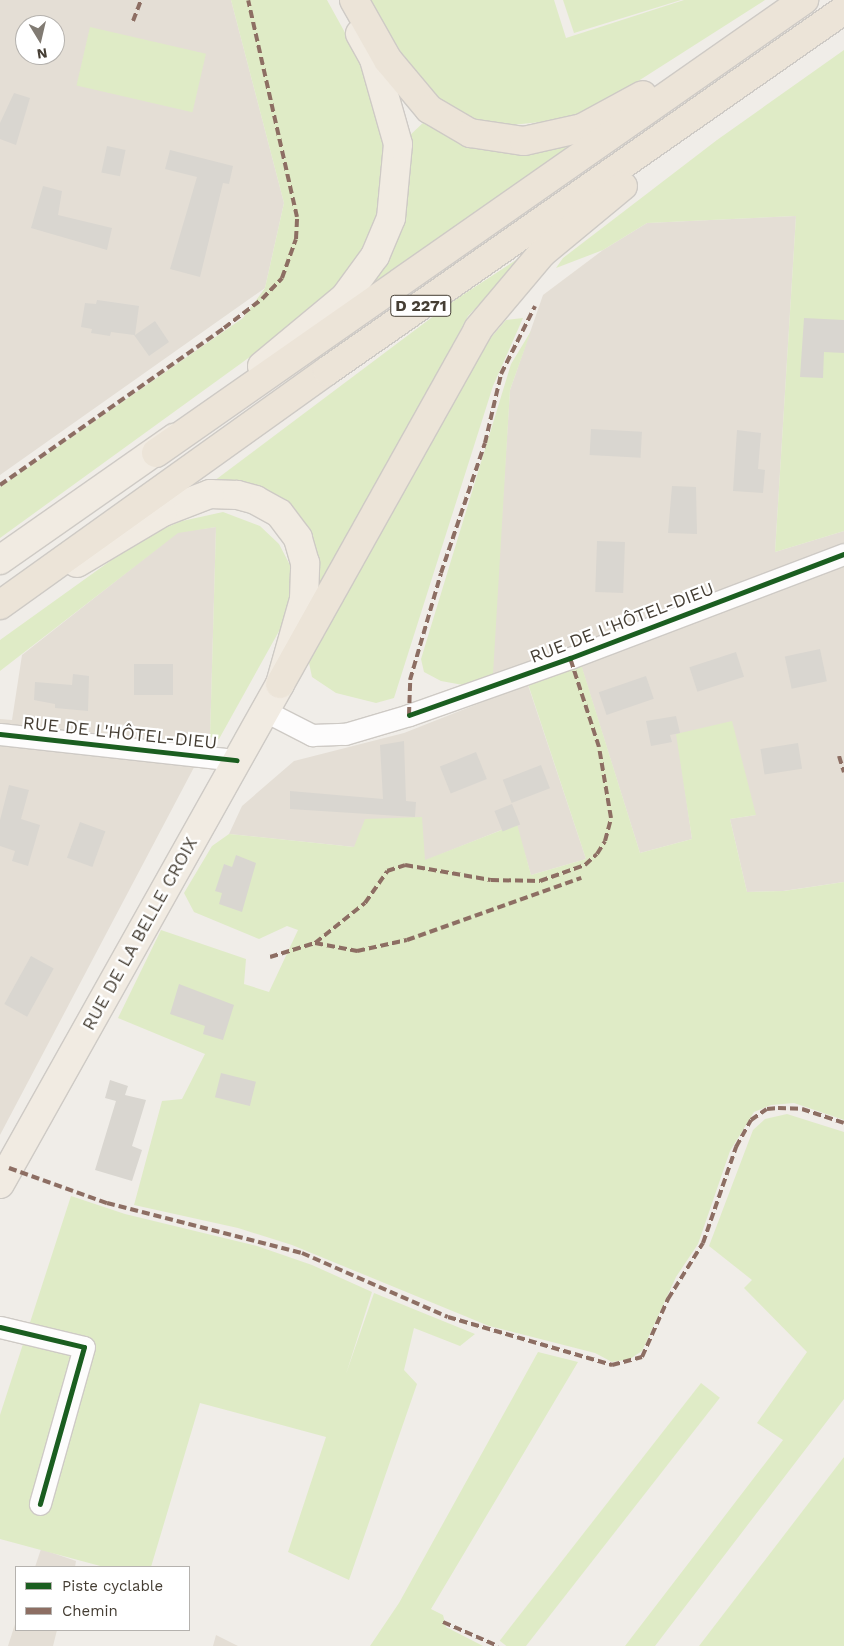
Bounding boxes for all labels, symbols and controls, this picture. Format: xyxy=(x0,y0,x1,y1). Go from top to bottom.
north arrow xyxy=(15,15,65,65)
text: N xyxy=(36,45,49,63)
road number: D 2271 xyxy=(390,292,452,320)
street label: RUE DE L'HÔTEL-DIEU xyxy=(527,578,717,668)
street label: RUE DE L'HÔTEL-DIEU xyxy=(22,712,218,754)
street label: RUE DE LA BELLE CROIX xyxy=(78,833,202,1035)
legend xyxy=(15,1566,190,1631)
text: Piste cyclable xyxy=(62,1577,163,1595)
text: Chemin xyxy=(62,1602,118,1620)

